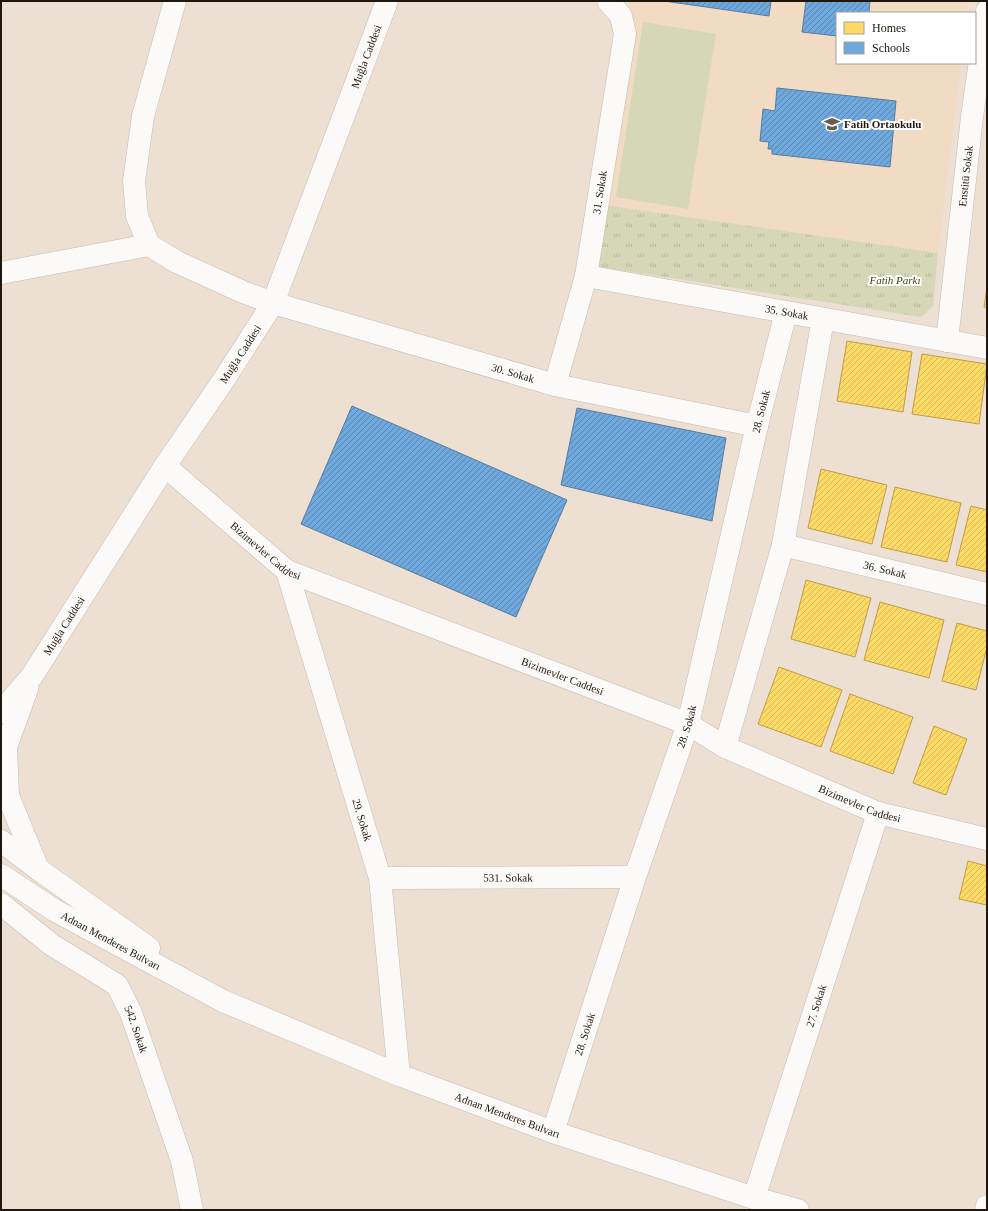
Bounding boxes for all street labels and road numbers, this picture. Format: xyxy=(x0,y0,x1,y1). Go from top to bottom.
street label: Muğla Caddesi xyxy=(349,23,383,90)
street label: Enstitü Sokak xyxy=(956,144,975,207)
street label: 31. Sokak xyxy=(590,169,609,215)
street label: 35. Sokak xyxy=(764,302,810,322)
street label: Muğla Caddesi xyxy=(217,323,263,385)
street label: 30. Sokak xyxy=(490,361,536,385)
street label: 28. Sokak xyxy=(750,388,772,434)
street label: Bizimevler Caddesi xyxy=(228,519,303,582)
street label: 36. Sokak xyxy=(862,559,908,581)
street label: Muğla Caddesi xyxy=(41,594,87,657)
street label: Bizimevler Caddesi xyxy=(520,655,606,697)
street label: 28. Sokak xyxy=(674,703,698,749)
street label: Bizimevler Caddesi xyxy=(817,782,902,824)
street label: 29. Sokak xyxy=(350,797,375,843)
street label: 531. Sokak xyxy=(483,871,533,884)
street label: Adnan Menderes Bulvarı xyxy=(59,909,163,972)
street label: 27. Sokak xyxy=(803,982,829,1029)
street label: 542. Sokak xyxy=(122,1003,150,1055)
street label: 28. Sokak xyxy=(572,1011,597,1057)
street label: Adnan Menderes Bulvarı xyxy=(453,1090,562,1140)

